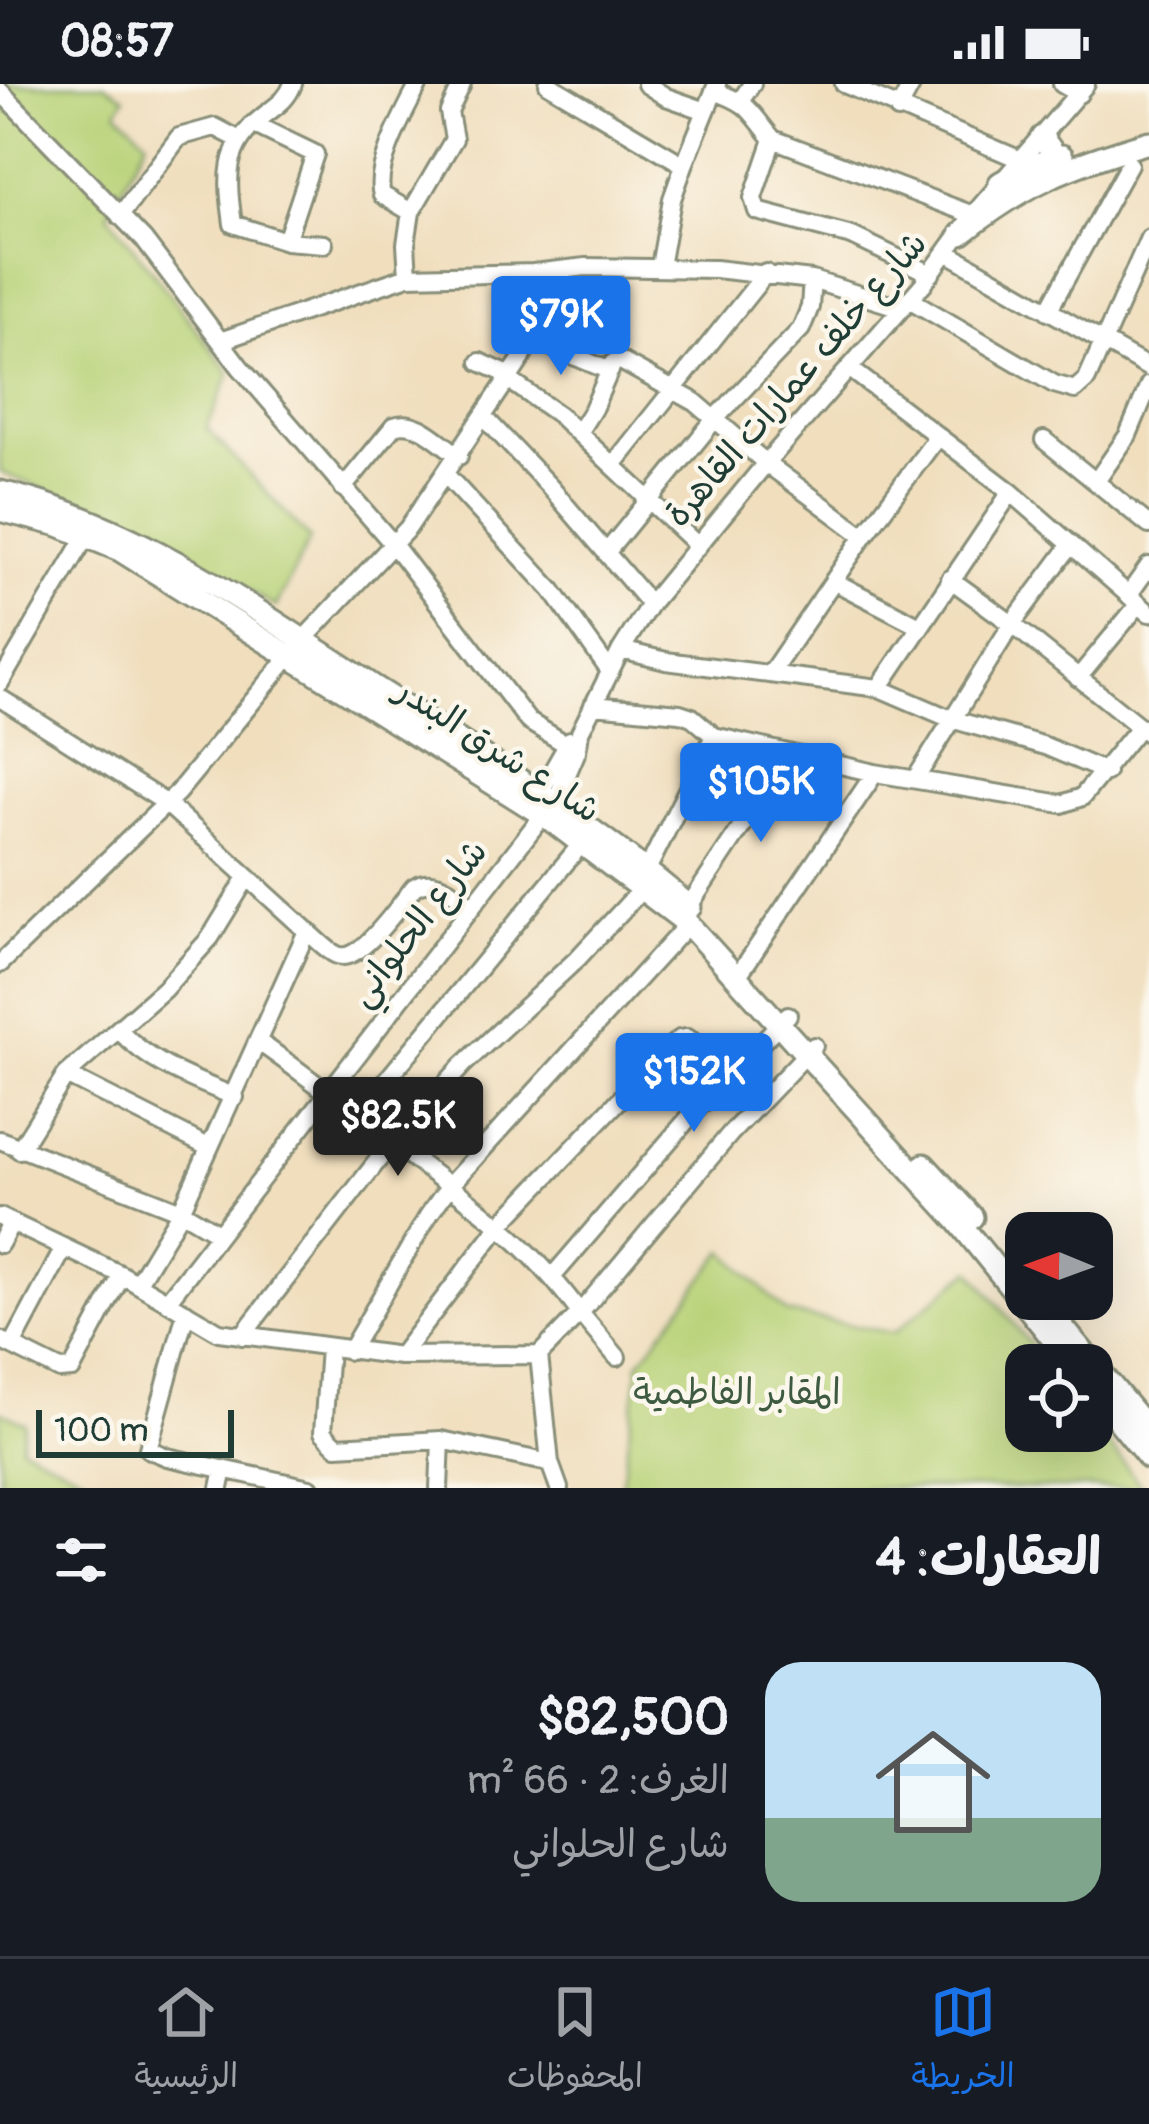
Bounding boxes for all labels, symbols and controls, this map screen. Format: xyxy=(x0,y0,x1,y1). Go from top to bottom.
text: 08:57 xyxy=(60,14,174,70)
street label: شارع خلف عمارات القاهرة xyxy=(655,222,938,538)
pin: $79K xyxy=(490,276,632,378)
text: $79K xyxy=(518,290,604,339)
street label: شارع شرق البندر xyxy=(384,666,609,835)
pin: $105K xyxy=(677,743,845,845)
text: $105K xyxy=(707,757,815,806)
street label: شارع الحلواني xyxy=(339,830,504,1021)
pin: $152K xyxy=(610,1033,778,1135)
text: $152K xyxy=(643,1047,745,1096)
pin: $82.5K xyxy=(300,1077,496,1179)
text: $82.5K xyxy=(340,1091,456,1140)
north arrow xyxy=(1005,1212,1113,1320)
map controls xyxy=(1005,1212,1113,1452)
button: locate xyxy=(1005,1344,1113,1452)
park label: المقابر الفاطمية xyxy=(633,1370,841,1415)
scale bar xyxy=(36,1404,234,1457)
text: 100 m xyxy=(54,1410,148,1451)
text: العقارات: 4 xyxy=(876,1526,1101,1590)
icon: filters xyxy=(48,1527,114,1593)
text: $82,500 xyxy=(537,1686,729,1750)
icon: home xyxy=(861,1710,1005,1854)
text: الغرف: 2 · 66 m² xyxy=(467,1756,729,1805)
text: شارع الحلواني xyxy=(512,1820,729,1869)
tab: الرئيسية xyxy=(134,1979,238,2105)
tab: المحفوظات xyxy=(507,1979,643,2105)
tab: الخريطة xyxy=(912,1979,1015,2105)

